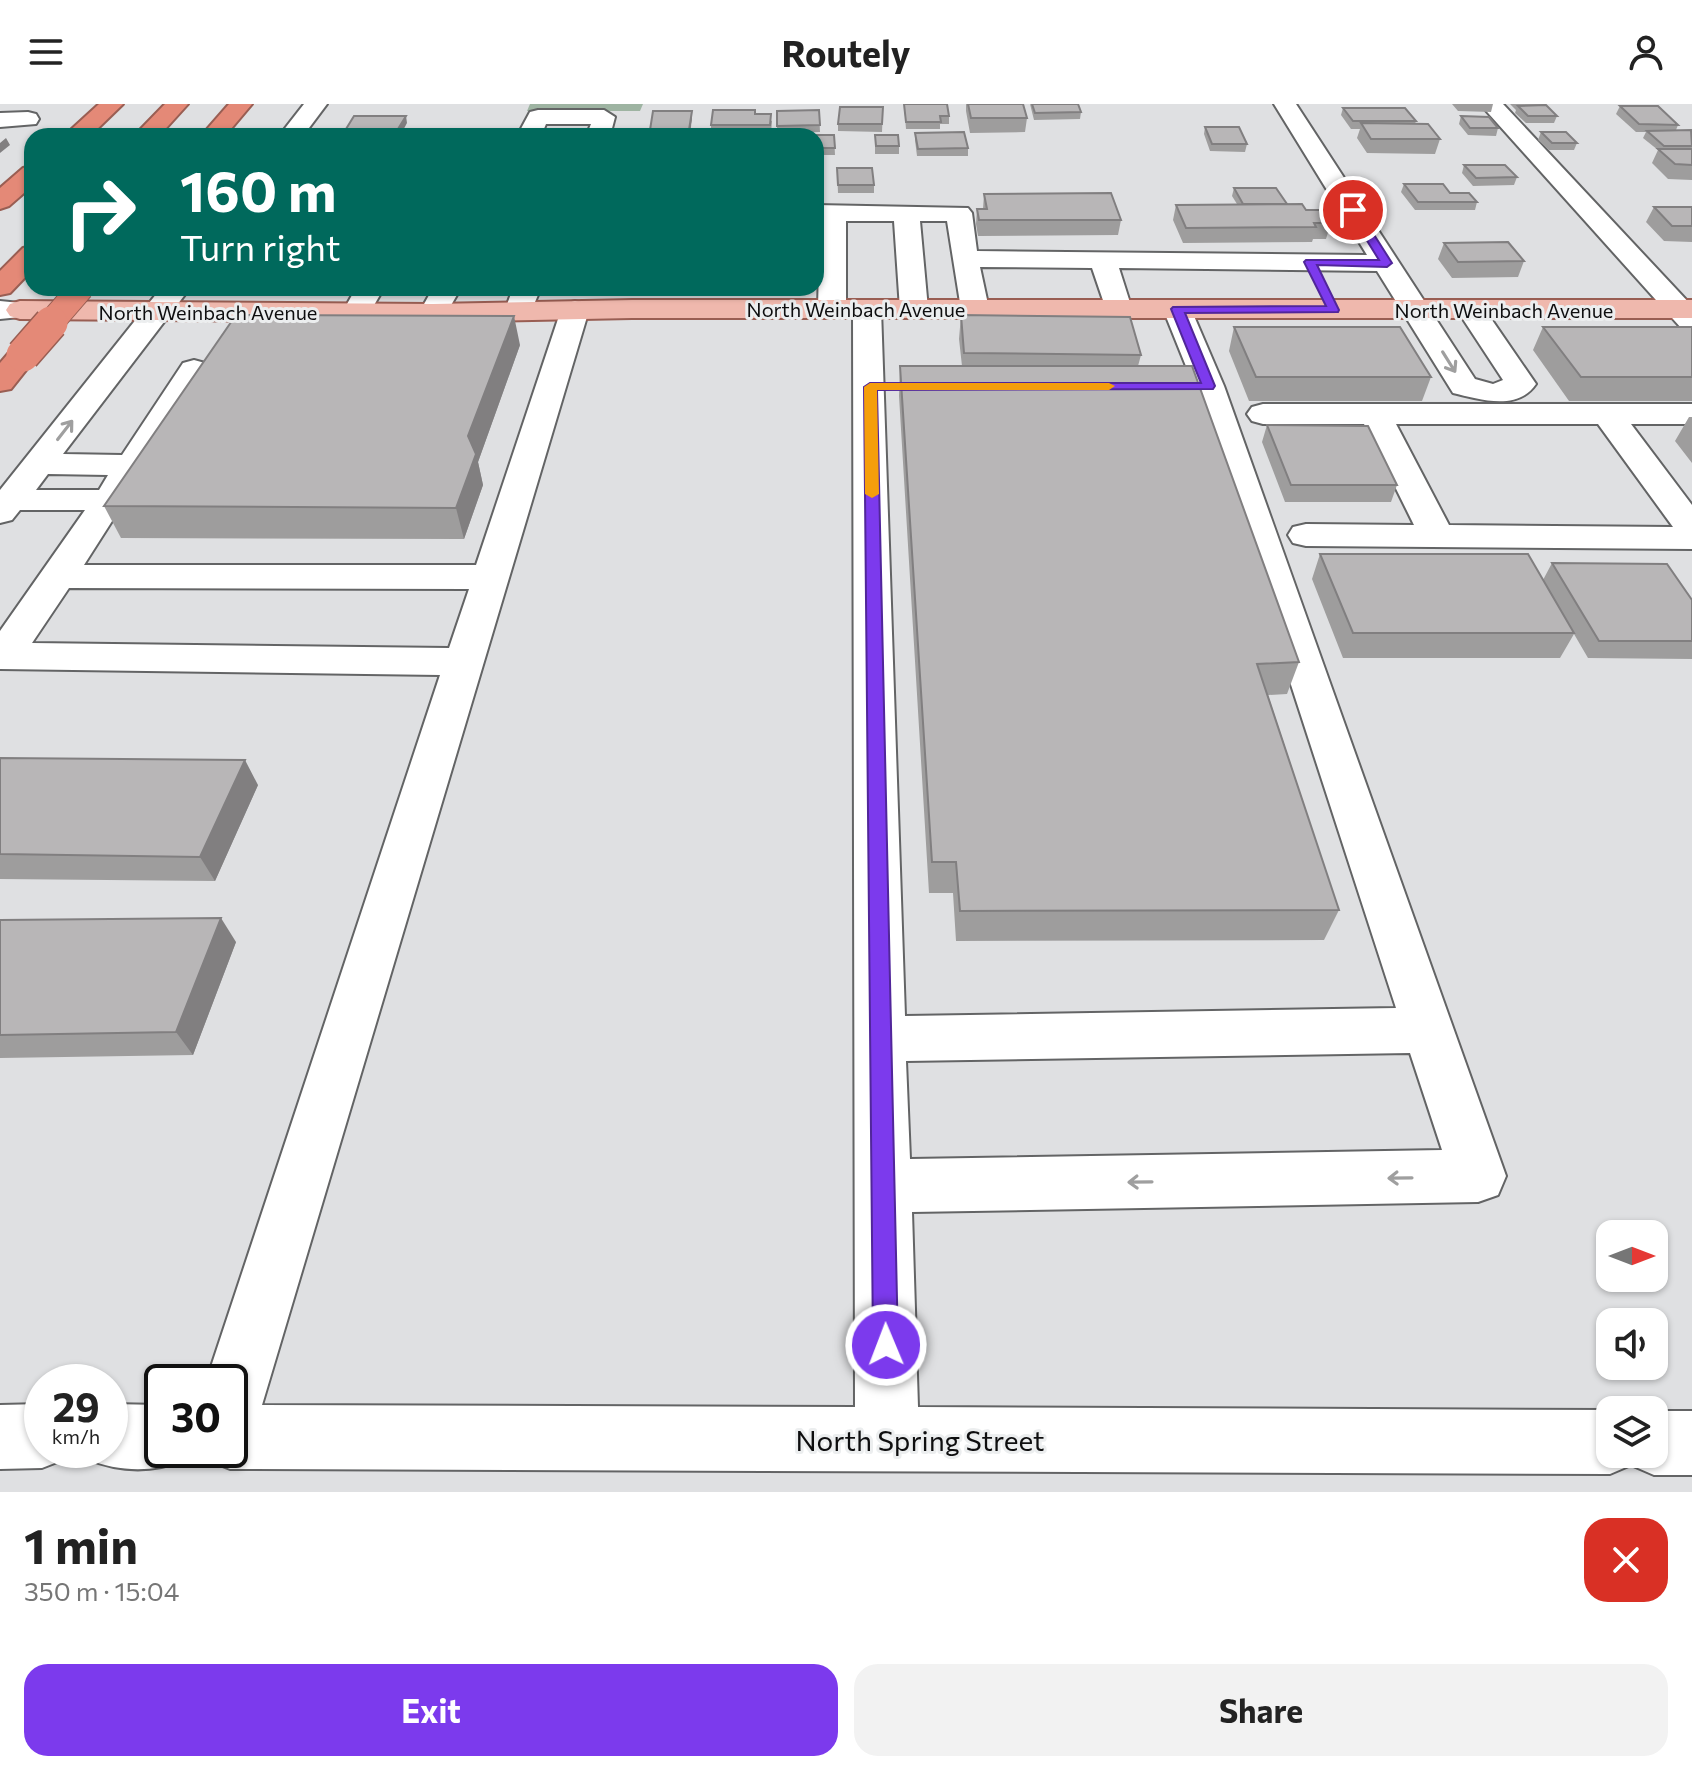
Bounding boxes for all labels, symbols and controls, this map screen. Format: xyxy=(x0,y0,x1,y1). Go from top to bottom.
icon: menu xyxy=(24,30,68,74)
text: Routely xyxy=(781,30,911,74)
icon: person xyxy=(1624,30,1668,74)
text: 160 m xyxy=(180,155,337,224)
icon: right xyxy=(48,160,152,264)
pin xyxy=(1319,176,1387,244)
icon: arrive xyxy=(1331,188,1375,232)
text: Turn right xyxy=(180,224,341,268)
street label: North Weinbach Avenue xyxy=(747,297,965,321)
street label: North Weinbach Avenue xyxy=(1395,298,1613,322)
street label: North Weinbach Avenue xyxy=(99,300,317,324)
one-way arrow xyxy=(1441,350,1457,373)
one-way arrow xyxy=(57,420,74,441)
one-way arrow xyxy=(1387,1170,1414,1185)
one-way arrow xyxy=(1127,1174,1154,1190)
north arrow xyxy=(1596,1220,1668,1292)
map controls xyxy=(1596,1220,1668,1468)
position arrow xyxy=(844,1303,928,1387)
button: sound xyxy=(1596,1308,1668,1380)
speed limit sign: 30 xyxy=(144,1364,248,1468)
text: 29 xyxy=(52,1381,100,1430)
button: layers xyxy=(1596,1396,1668,1468)
street label: North Spring Street xyxy=(795,1423,1045,1457)
text: km/h xyxy=(52,1424,100,1448)
text: 1 min xyxy=(24,1515,138,1574)
button: close xyxy=(1584,1518,1668,1602)
text: 350 m · 15:04 xyxy=(24,1575,179,1606)
button: Exit xyxy=(24,1664,838,1756)
button: Share xyxy=(854,1664,1668,1756)

